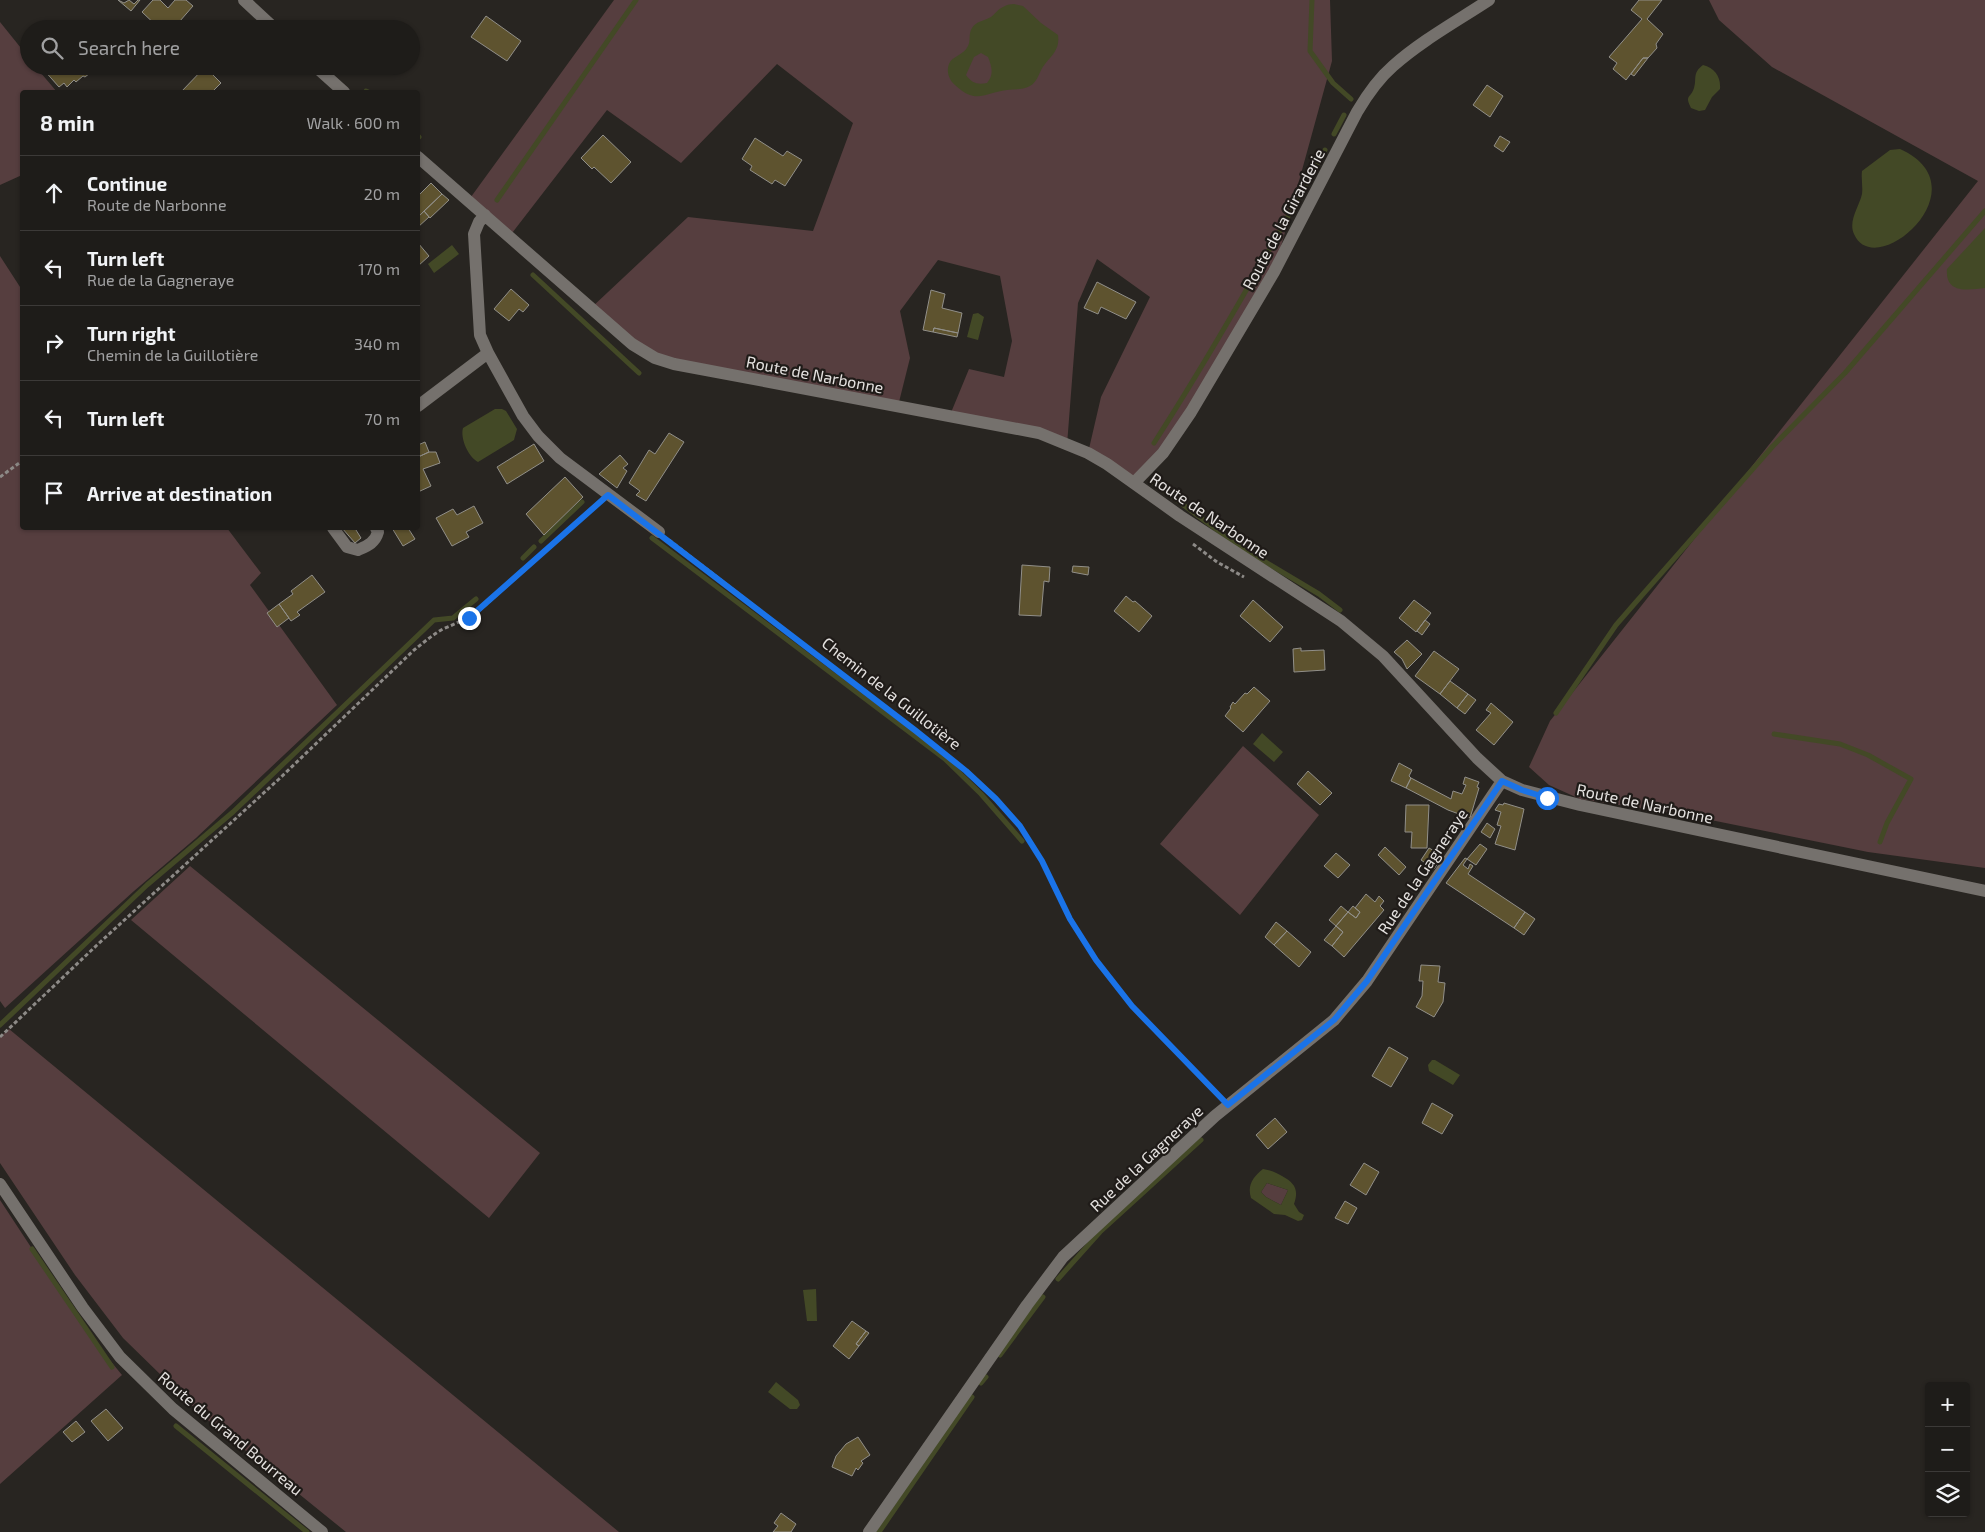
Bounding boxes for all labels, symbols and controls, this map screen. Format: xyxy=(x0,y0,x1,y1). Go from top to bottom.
search box xyxy=(20,20,420,75)
icon: search xyxy=(38,34,66,62)
text: Search here xyxy=(78,36,180,59)
text: 8 min xyxy=(40,110,95,135)
text: Walk · 600 m xyxy=(307,113,400,132)
street label: Route de la Girarderie xyxy=(1238,145,1328,293)
text: Continue xyxy=(87,172,167,195)
icon: ahead xyxy=(40,179,68,207)
text: 20 m xyxy=(364,184,400,203)
text: Route de Narbonne xyxy=(87,195,226,214)
text: Turn left xyxy=(87,247,164,270)
icon: left xyxy=(40,254,68,282)
text: 170 m xyxy=(358,259,400,278)
text: Rue de la Gagneraye xyxy=(87,270,234,289)
text: Turn right xyxy=(87,322,175,345)
icon: right xyxy=(40,329,68,357)
text: 340 m xyxy=(354,334,400,353)
text: Chemin de la Guillotière xyxy=(87,345,258,364)
street label: Route de Narbonne xyxy=(745,351,885,397)
icon: left xyxy=(40,404,68,432)
text: Turn left xyxy=(87,407,164,430)
text: 70 m xyxy=(365,409,400,428)
street label: Route de Narbonne xyxy=(1147,468,1273,562)
icon: arrive xyxy=(40,479,68,507)
text: Arrive at destination xyxy=(87,482,272,505)
route end xyxy=(458,607,481,630)
street label: Chemin de la Guillotière xyxy=(819,633,965,753)
street label: Route de Narbonne xyxy=(1575,779,1715,827)
route start xyxy=(1536,787,1559,810)
street label: Rue de la Gagneraye xyxy=(1373,805,1471,937)
street label: Rue de la Gagneraye xyxy=(1086,1101,1206,1215)
street label: Route du Grand Bourreau xyxy=(155,1367,307,1499)
map controls xyxy=(1925,1382,1970,1517)
button: + xyxy=(1925,1382,1970,1427)
button: − xyxy=(1925,1427,1970,1472)
button: layers xyxy=(1925,1472,1970,1517)

